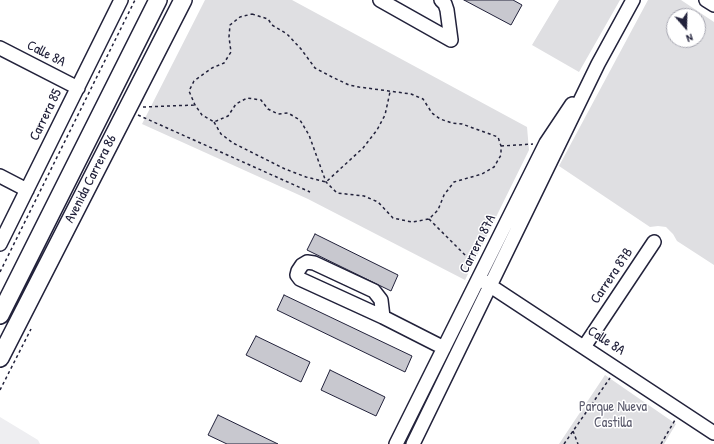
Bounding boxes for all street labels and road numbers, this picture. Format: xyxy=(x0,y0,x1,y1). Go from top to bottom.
street label: Calle 8A xyxy=(24,37,68,71)
street label: Carrera 85 xyxy=(26,86,66,144)
street label: Avenida Carrera 86 xyxy=(62,132,120,226)
street label: Carrera 87A xyxy=(456,212,500,276)
street label: Carrera 87B xyxy=(587,245,637,307)
street label: Calle 8A xyxy=(584,323,628,359)

